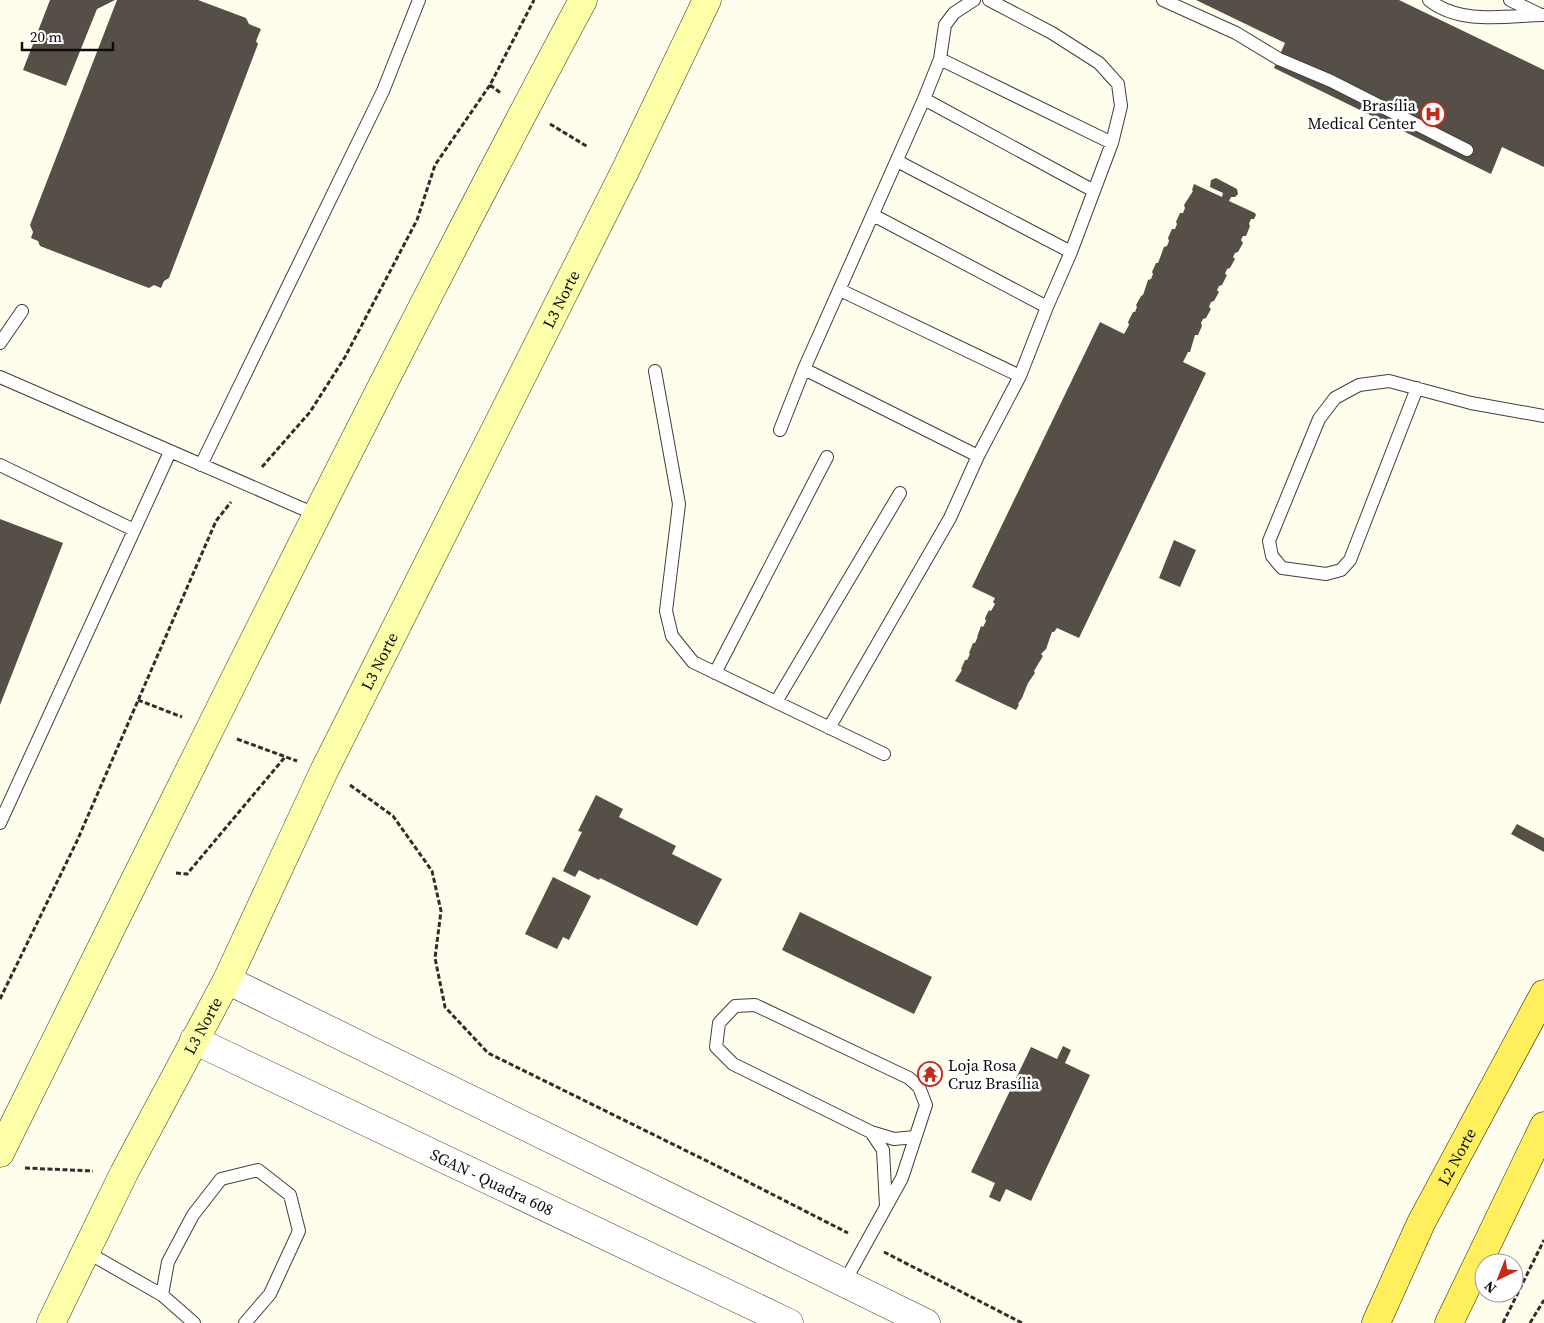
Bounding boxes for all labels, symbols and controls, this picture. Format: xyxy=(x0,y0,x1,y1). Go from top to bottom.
scale bar xyxy=(22,20,114,52)
text: 20 m xyxy=(30,26,62,47)
place label: Brasília Medical Center xyxy=(1307,94,1417,134)
hospital icon: Brasília Medical Center xyxy=(1420,101,1446,127)
street label: L3 Norte xyxy=(537,266,585,332)
street label: L3 Norte xyxy=(355,628,403,694)
street label: L3 Norte xyxy=(178,993,227,1058)
place label: Loja Rosa Cruz Brasília xyxy=(948,1054,1040,1094)
temple icon: Loja Rosa Cruz Brasília xyxy=(917,1061,943,1087)
street label: L2 Norte xyxy=(1432,1124,1481,1189)
street label: SGAN - Quadra 608 xyxy=(427,1143,557,1220)
north arrow xyxy=(1474,1253,1524,1303)
text: N xyxy=(1480,1277,1501,1298)

